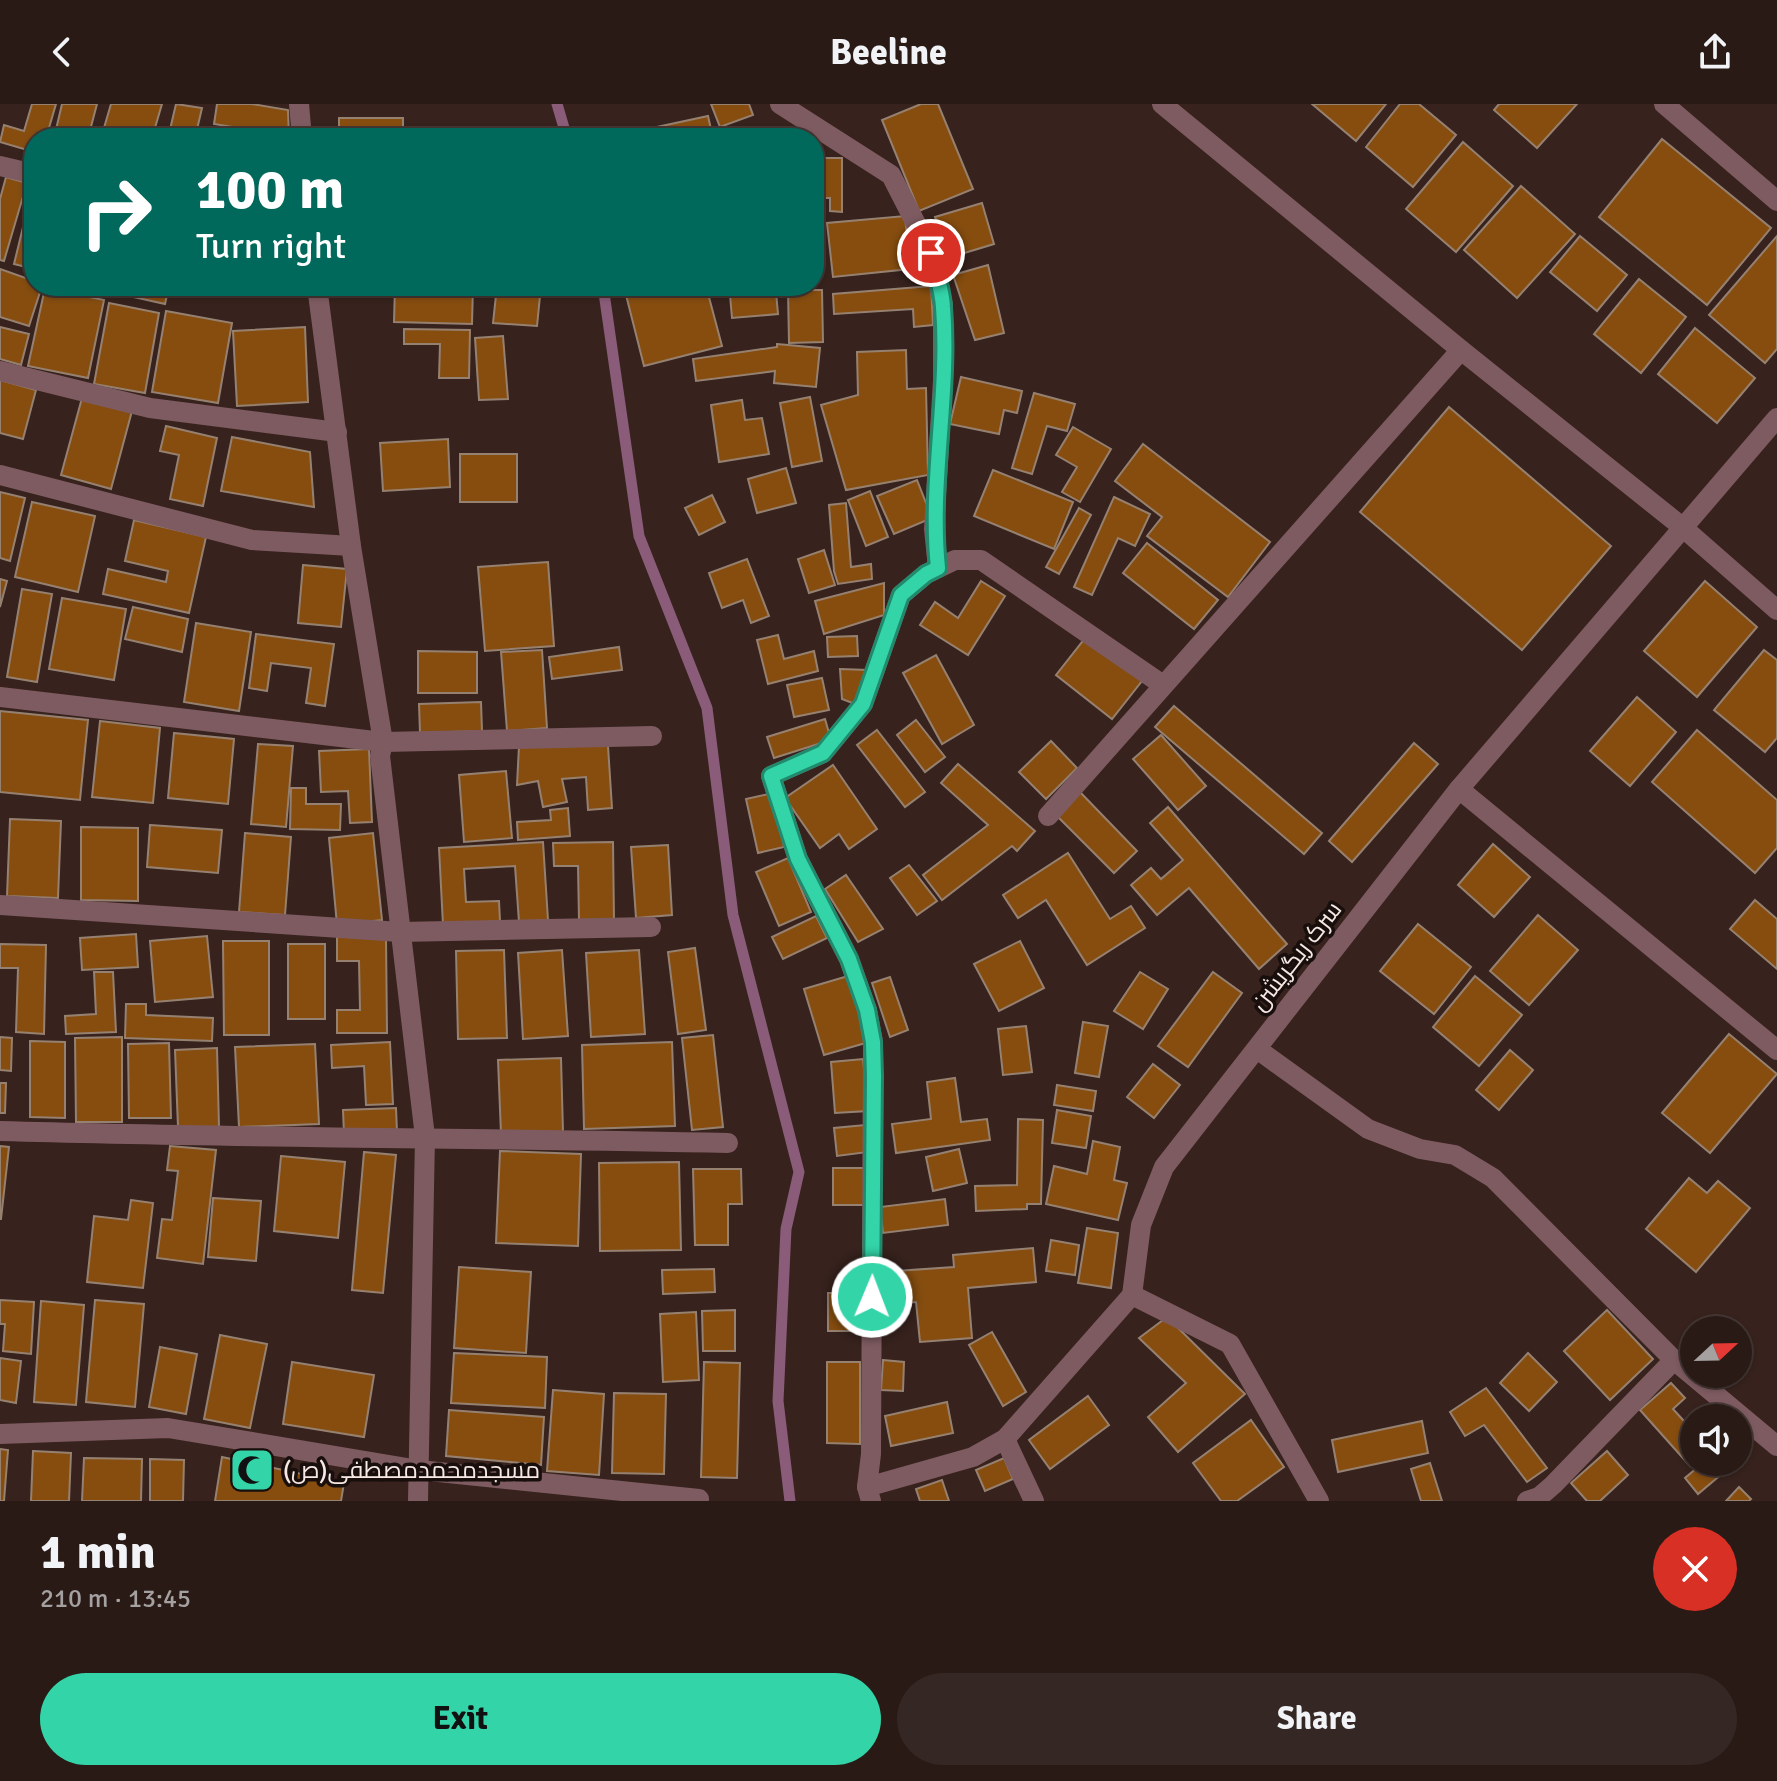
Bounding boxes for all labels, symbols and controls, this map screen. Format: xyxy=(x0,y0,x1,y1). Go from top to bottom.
icon: back xyxy=(40,30,84,74)
text: Beeline xyxy=(830,30,947,75)
icon: share xyxy=(1693,30,1737,74)
text: 100 m xyxy=(196,155,344,224)
icon: right xyxy=(64,160,168,264)
pin xyxy=(897,219,965,287)
text: Turn right xyxy=(196,224,346,269)
icon: arrive xyxy=(909,231,953,275)
street label: سرک ریگریشن xyxy=(1244,895,1348,1017)
position arrow xyxy=(830,1255,914,1339)
north arrow xyxy=(1680,1316,1752,1388)
map controls xyxy=(1680,1316,1752,1476)
button: sound xyxy=(1680,1404,1752,1476)
mosque icon: مسجدمحمدمصطفی(ص) xyxy=(228,1446,276,1494)
place label: مسجدمحمدمصطفی(ص) xyxy=(283,1455,540,1485)
text: 1 min xyxy=(40,1523,156,1582)
button: close xyxy=(1653,1527,1737,1611)
text: 210 m · 13:45 xyxy=(40,1583,191,1615)
button: Exit xyxy=(40,1673,881,1765)
button: Share xyxy=(897,1673,1737,1765)

